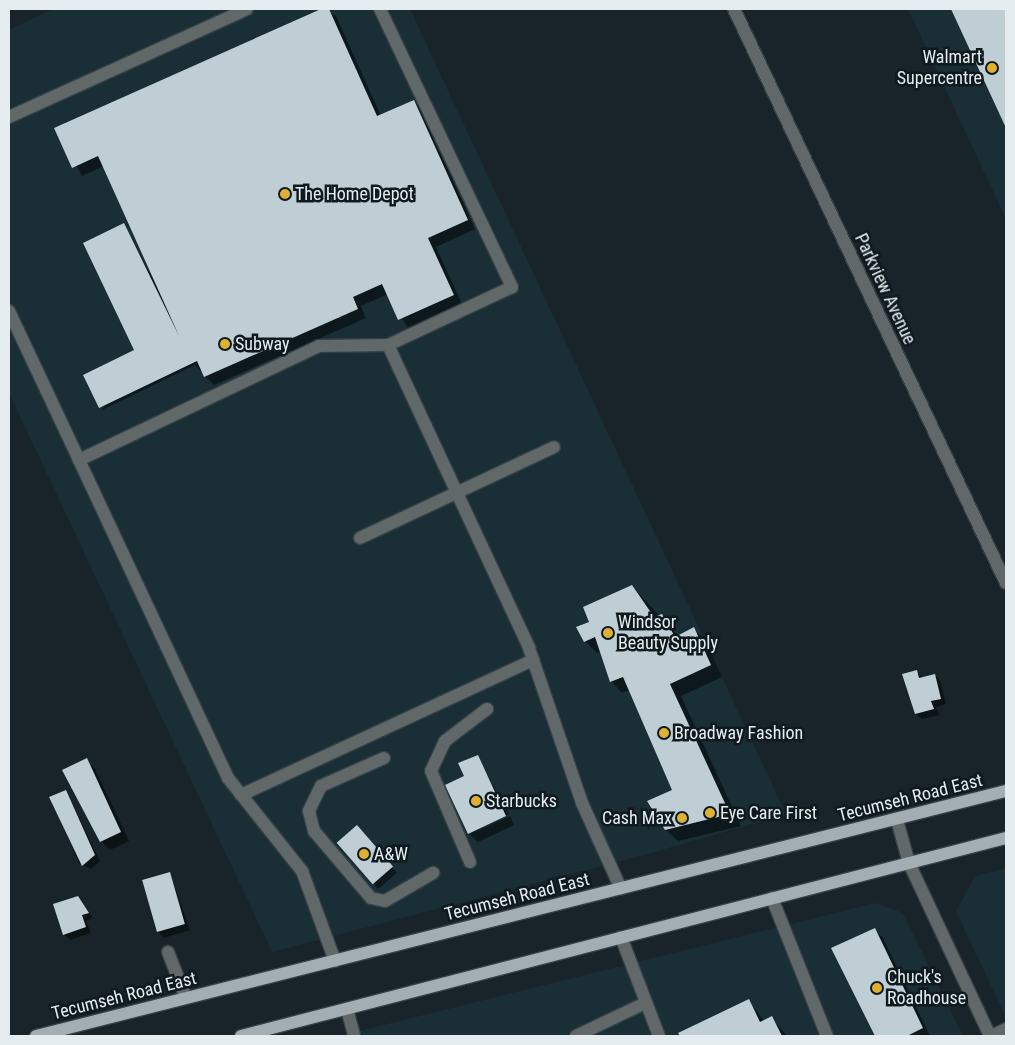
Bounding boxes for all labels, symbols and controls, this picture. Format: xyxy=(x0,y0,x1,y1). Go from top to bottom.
place label: Walmart Supercentre xyxy=(897,47,982,90)
marker: Walmart Supercentre xyxy=(986,62,998,74)
place label: The Home Depot xyxy=(295,183,414,205)
marker: The Home Depot xyxy=(279,188,291,200)
street label: Parkview Avenue xyxy=(850,230,920,348)
place label: Subway xyxy=(235,333,290,355)
marker: Subway xyxy=(219,338,231,350)
place label: Windsor Beauty Supply xyxy=(618,612,718,654)
marker: Windsor Beauty Supply xyxy=(602,627,614,639)
place label: Broadway Fashion xyxy=(674,722,803,744)
marker: Broadway Fashion xyxy=(658,727,670,739)
street label: Tecumseh Road East xyxy=(835,770,985,826)
place label: Starbucks xyxy=(486,790,557,812)
marker: Starbucks xyxy=(470,795,482,807)
place label: Eye Care First xyxy=(720,802,817,824)
place label: Cash Max xyxy=(602,807,672,829)
marker: Eye Care First xyxy=(704,807,716,819)
marker: Cash Max xyxy=(676,812,688,824)
place label: A&W xyxy=(374,843,408,865)
marker: A&W xyxy=(358,848,370,860)
street label: Tecumseh Road East xyxy=(442,869,592,925)
place label: Chuck's Roadhouse xyxy=(887,967,966,1010)
street label: Tecumseh Road East xyxy=(49,968,199,1024)
marker: Chuck's Roadhouse xyxy=(871,982,883,994)

